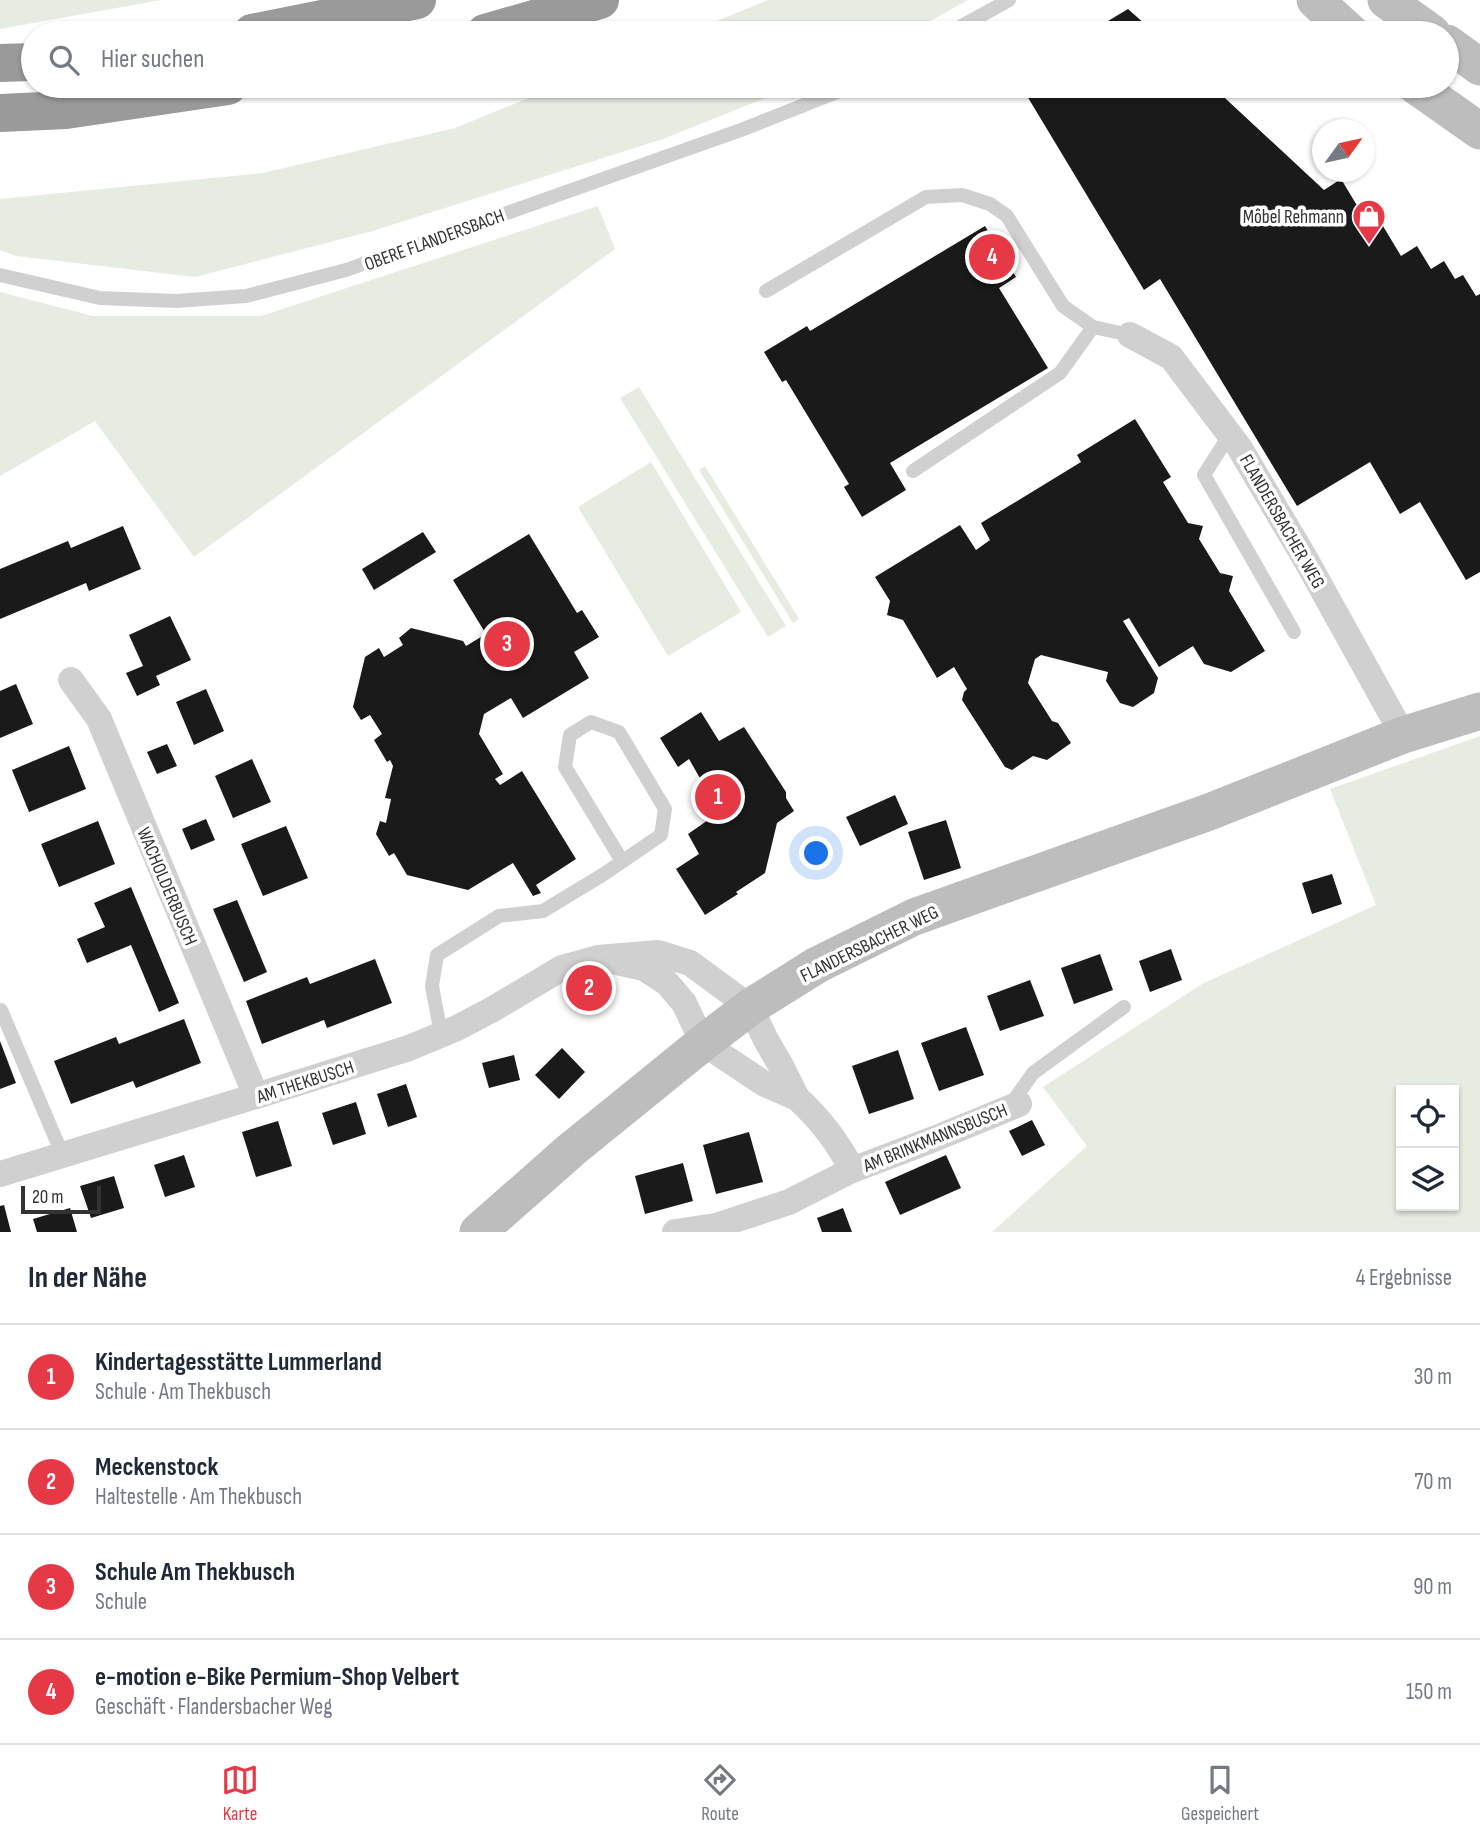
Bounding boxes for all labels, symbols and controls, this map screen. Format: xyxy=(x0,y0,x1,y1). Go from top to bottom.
search box xyxy=(21,21,1459,98)
icon: search xyxy=(45,41,83,79)
text: Hier suchen xyxy=(101,44,204,75)
north arrow xyxy=(1312,119,1375,182)
shop icon: Möbel Rehmann xyxy=(1350,197,1388,246)
street label: OBERE FLANDERSBACH xyxy=(361,204,508,276)
place label: Möbel Rehmann xyxy=(1243,206,1344,229)
pin: 4 xyxy=(969,231,1015,283)
street label: FLANDERSBACHER WEG xyxy=(1234,451,1329,593)
pin: 3 xyxy=(484,618,530,670)
pin: 1 xyxy=(695,771,741,823)
street label: WACHOLDERBUSCH xyxy=(131,824,202,949)
your location xyxy=(799,836,833,870)
street label: FLANDERSBACHER WEG xyxy=(797,901,943,988)
pin: 2 xyxy=(566,962,612,1014)
street label: AM THEKBUSCH xyxy=(253,1056,357,1109)
map controls xyxy=(1396,1085,1459,1211)
button: locate xyxy=(1396,1085,1459,1148)
street label: AM BRINKMANNSBUSCH xyxy=(859,1099,1011,1178)
button: layers xyxy=(1396,1148,1459,1211)
scale bar xyxy=(21,1183,102,1215)
text: 20 m xyxy=(32,1186,64,1209)
text: In der Nähe xyxy=(28,1260,147,1296)
text: 4 Ergebnisse xyxy=(1356,1264,1452,1292)
text: Kindertagesstätte Lummerland xyxy=(95,1347,382,1378)
text: 1 xyxy=(46,1363,56,1391)
text: 30 m xyxy=(1414,1363,1452,1391)
text: Schule · Am Thekbusch xyxy=(95,1378,271,1406)
text: Meckenstock xyxy=(95,1452,218,1483)
text: 2 xyxy=(46,1468,56,1496)
text: 70 m xyxy=(1414,1468,1452,1496)
text: Haltestelle · Am Thekbusch xyxy=(95,1483,302,1511)
text: Schule Am Thekbusch xyxy=(95,1557,295,1588)
text: 3 xyxy=(46,1573,56,1601)
text: 90 m xyxy=(1413,1573,1452,1601)
text: Schule xyxy=(95,1588,147,1616)
text: e-motion e-Bike Permium-Shop Velbert xyxy=(95,1662,459,1693)
text: 4 xyxy=(46,1678,56,1706)
text: 150 m xyxy=(1406,1678,1452,1706)
text: Geschäft · Flandersbacher Weg xyxy=(95,1693,332,1721)
tab: Karte xyxy=(221,1761,259,1826)
tab: Route xyxy=(701,1761,739,1826)
tab: Gespeichert xyxy=(1181,1761,1259,1826)

